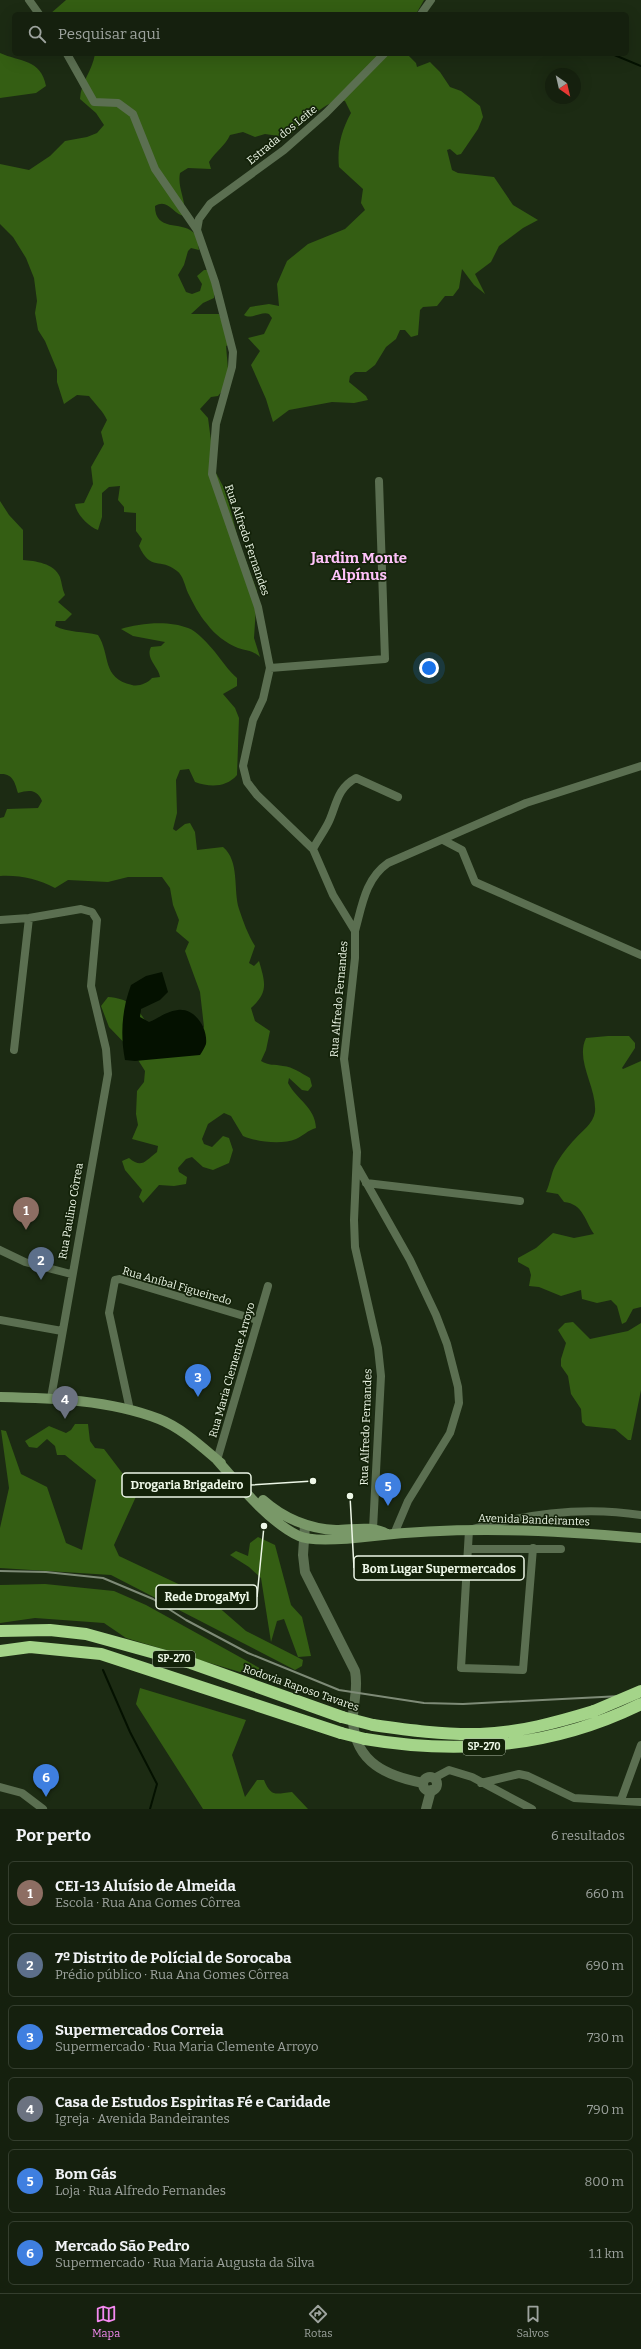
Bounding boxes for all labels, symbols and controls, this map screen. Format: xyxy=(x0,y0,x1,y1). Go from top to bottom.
search box xyxy=(12,12,629,56)
icon: search xyxy=(26,23,48,45)
text: Pesquisar aqui xyxy=(58,25,160,43)
north arrow xyxy=(545,68,581,104)
street label: Estrada dos Leite xyxy=(244,103,320,167)
street label: Rua Alfredo Fernandes xyxy=(222,483,272,597)
district label: Jardim Monte Alpínus xyxy=(310,549,407,584)
your location xyxy=(419,658,439,678)
street label: Rua Alfredo Fernandes xyxy=(327,940,351,1058)
street label: Rua Paulino Côrrea xyxy=(56,1162,86,1260)
pin: 1 xyxy=(13,1197,39,1230)
pin: 2 xyxy=(28,1247,54,1280)
street label: Rua Aníbal Figueiredo xyxy=(121,1264,233,1308)
street label: Rua Maria Clemente Arroyo xyxy=(206,1301,258,1439)
pin: 3 xyxy=(185,1364,211,1397)
street label: Rua Alfredo Fernandes xyxy=(357,1368,375,1486)
pin: 4 xyxy=(52,1386,78,1419)
callout: Drogaria Brigadeiro xyxy=(122,1473,251,1497)
pin: 5 xyxy=(375,1473,401,1506)
text: Drogaria Brigadeiro xyxy=(131,1478,243,1492)
street label: Avenida Bandeirantes xyxy=(478,1512,590,1528)
callout: Bom Lugar Supermercados xyxy=(354,1556,524,1580)
text: Bom Lugar Supermercados xyxy=(362,1562,516,1576)
callout: Rede DrogaMyl xyxy=(156,1585,257,1609)
text: Rede DrogaMyl xyxy=(164,1590,250,1604)
road number: SP-270 xyxy=(153,1651,195,1667)
street label: Rodovia Raposo Tavares xyxy=(241,1662,361,1714)
road number: SP-270 xyxy=(463,1739,505,1755)
pin: 6 xyxy=(33,1764,59,1797)
text: Por perto xyxy=(16,1825,91,1846)
text: 6 resultados xyxy=(551,1828,625,1843)
text: CEI-13 Aluísio de Almeida xyxy=(55,1877,236,1895)
text: 1 xyxy=(27,1886,33,1901)
text: 660 m xyxy=(585,1886,624,1901)
text: Escola · Rua Ana Gomes Côrrea xyxy=(55,1895,241,1910)
text: 7º Distrito de Polícial de Sorocaba xyxy=(55,1949,291,1967)
text: 2 xyxy=(26,1958,34,1973)
text: 690 m xyxy=(585,1958,624,1973)
text: Prédio público · Rua Ana Gomes Côrrea xyxy=(55,1967,289,1982)
text: Supermercados Correia xyxy=(55,2021,224,2039)
text: 3 xyxy=(26,2030,34,2045)
text: 730 m xyxy=(587,2030,624,2045)
text: Supermercado · Rua Maria Clemente Arroyo xyxy=(55,2039,318,2054)
text: Casa de Estudos Espiritas Fé e Caridade xyxy=(55,2093,331,2111)
text: 4 xyxy=(26,2102,34,2117)
text: 790 m xyxy=(587,2102,624,2117)
text: Igreja · Avenida Bandeirantes xyxy=(55,2111,230,2126)
text: Bom Gás xyxy=(55,2165,117,2183)
text: 5 xyxy=(26,2174,34,2189)
text: 800 m xyxy=(585,2174,624,2189)
text: Loja · Rua Alfredo Fernandes xyxy=(55,2183,226,2198)
text: Mercado São Pedro xyxy=(55,2237,190,2255)
text: 6 xyxy=(26,2246,34,2261)
text: 1.1 km xyxy=(589,2246,624,2261)
text: Supermercado · Rua Maria Augusta da Silva xyxy=(55,2255,315,2270)
tab: Mapa xyxy=(92,2303,120,2340)
tab: Rotas xyxy=(304,2303,333,2340)
tab: Salvos xyxy=(517,2303,549,2340)

